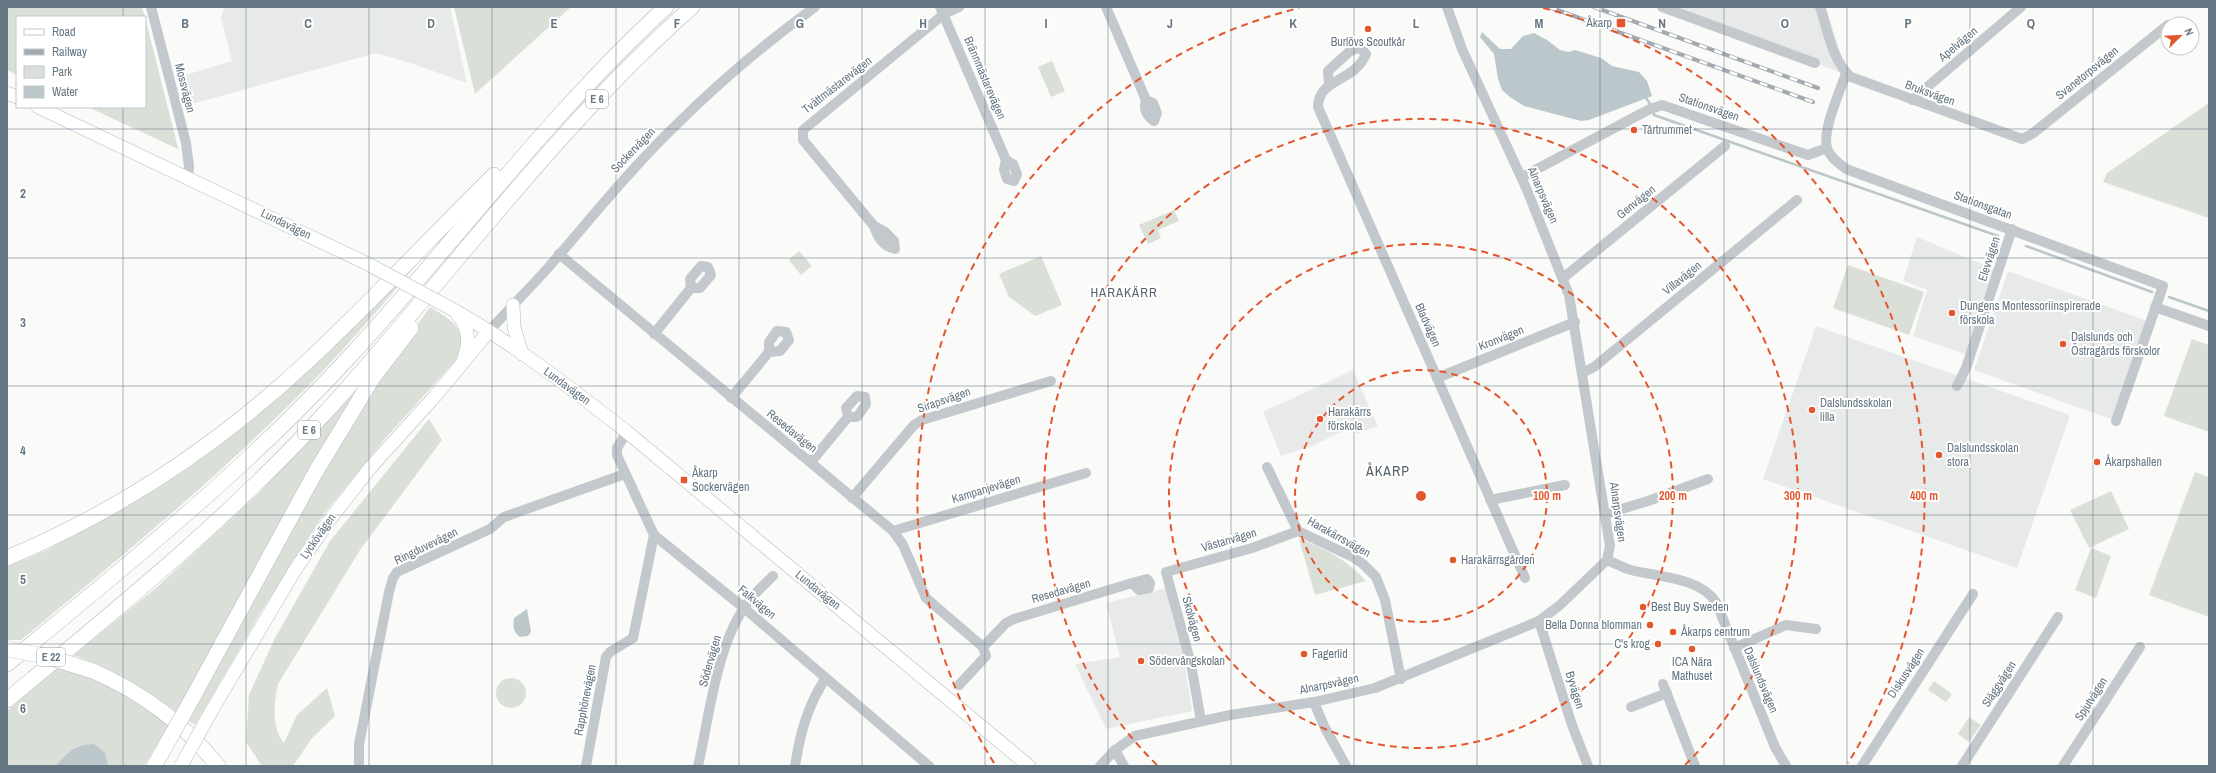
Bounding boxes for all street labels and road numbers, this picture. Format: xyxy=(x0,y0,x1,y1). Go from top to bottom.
street label: Apelvägen xyxy=(1934,23,1981,66)
street label: Brännmästarevägen xyxy=(960,34,1010,122)
street label: Svanetorpsvägen xyxy=(2052,43,2122,103)
street label: Tvättmästarevägen xyxy=(799,53,875,117)
street label: Mossvägen xyxy=(171,62,199,114)
street label: Bruksvägen xyxy=(1903,77,1957,109)
street label: Stationsvägen xyxy=(1677,89,1741,125)
road number: E 6 xyxy=(586,90,608,108)
street label: Sockervägen xyxy=(607,124,659,176)
street label: Alnarpsvägen xyxy=(1523,163,1562,226)
street label: Genvägen xyxy=(1613,181,1659,223)
street label: Stationsgatan xyxy=(1952,187,2014,223)
street label: Lundavägen xyxy=(258,205,314,243)
street label: Elevvägen xyxy=(1974,235,2004,283)
street label: Villavägen xyxy=(1659,257,1705,299)
street label: Bladvägen xyxy=(1411,300,1445,350)
street label: Kronvägen xyxy=(1476,322,1526,354)
street label: Lundavägen xyxy=(540,364,594,408)
street label: Sirapsvägen xyxy=(915,383,973,417)
street label: Resedavägen xyxy=(763,406,821,456)
road number: E 6 xyxy=(298,421,320,439)
street label: Kampanjevägen xyxy=(950,471,1022,507)
street label: Alnarpsvägen xyxy=(1606,480,1630,543)
street label: Lyckövägen xyxy=(296,510,340,562)
street label: Harakärrsvägen xyxy=(1305,513,1373,561)
street label: Ringduvevägen xyxy=(392,524,460,568)
street label: Västanvägen xyxy=(1200,524,1258,556)
street label: Lundavägen xyxy=(792,567,844,613)
street label: Resedavägen xyxy=(1030,575,1092,607)
street label: Falkvägen xyxy=(735,581,779,623)
street label: Skolvägen xyxy=(1178,595,1206,643)
street label: Södervägen xyxy=(695,633,725,689)
street label: Dalslundsvägen xyxy=(1740,645,1782,715)
street label: Diskusvägen xyxy=(1884,645,1928,701)
road number: E 22 xyxy=(37,648,65,666)
street label: Släggvägen xyxy=(1978,658,2020,710)
street label: Rapphönevägen xyxy=(570,663,600,737)
street label: Byvägen xyxy=(1562,669,1588,711)
street label: Alnarpsvägen xyxy=(1297,670,1360,698)
street label: Spjutvägen xyxy=(2071,674,2111,724)

